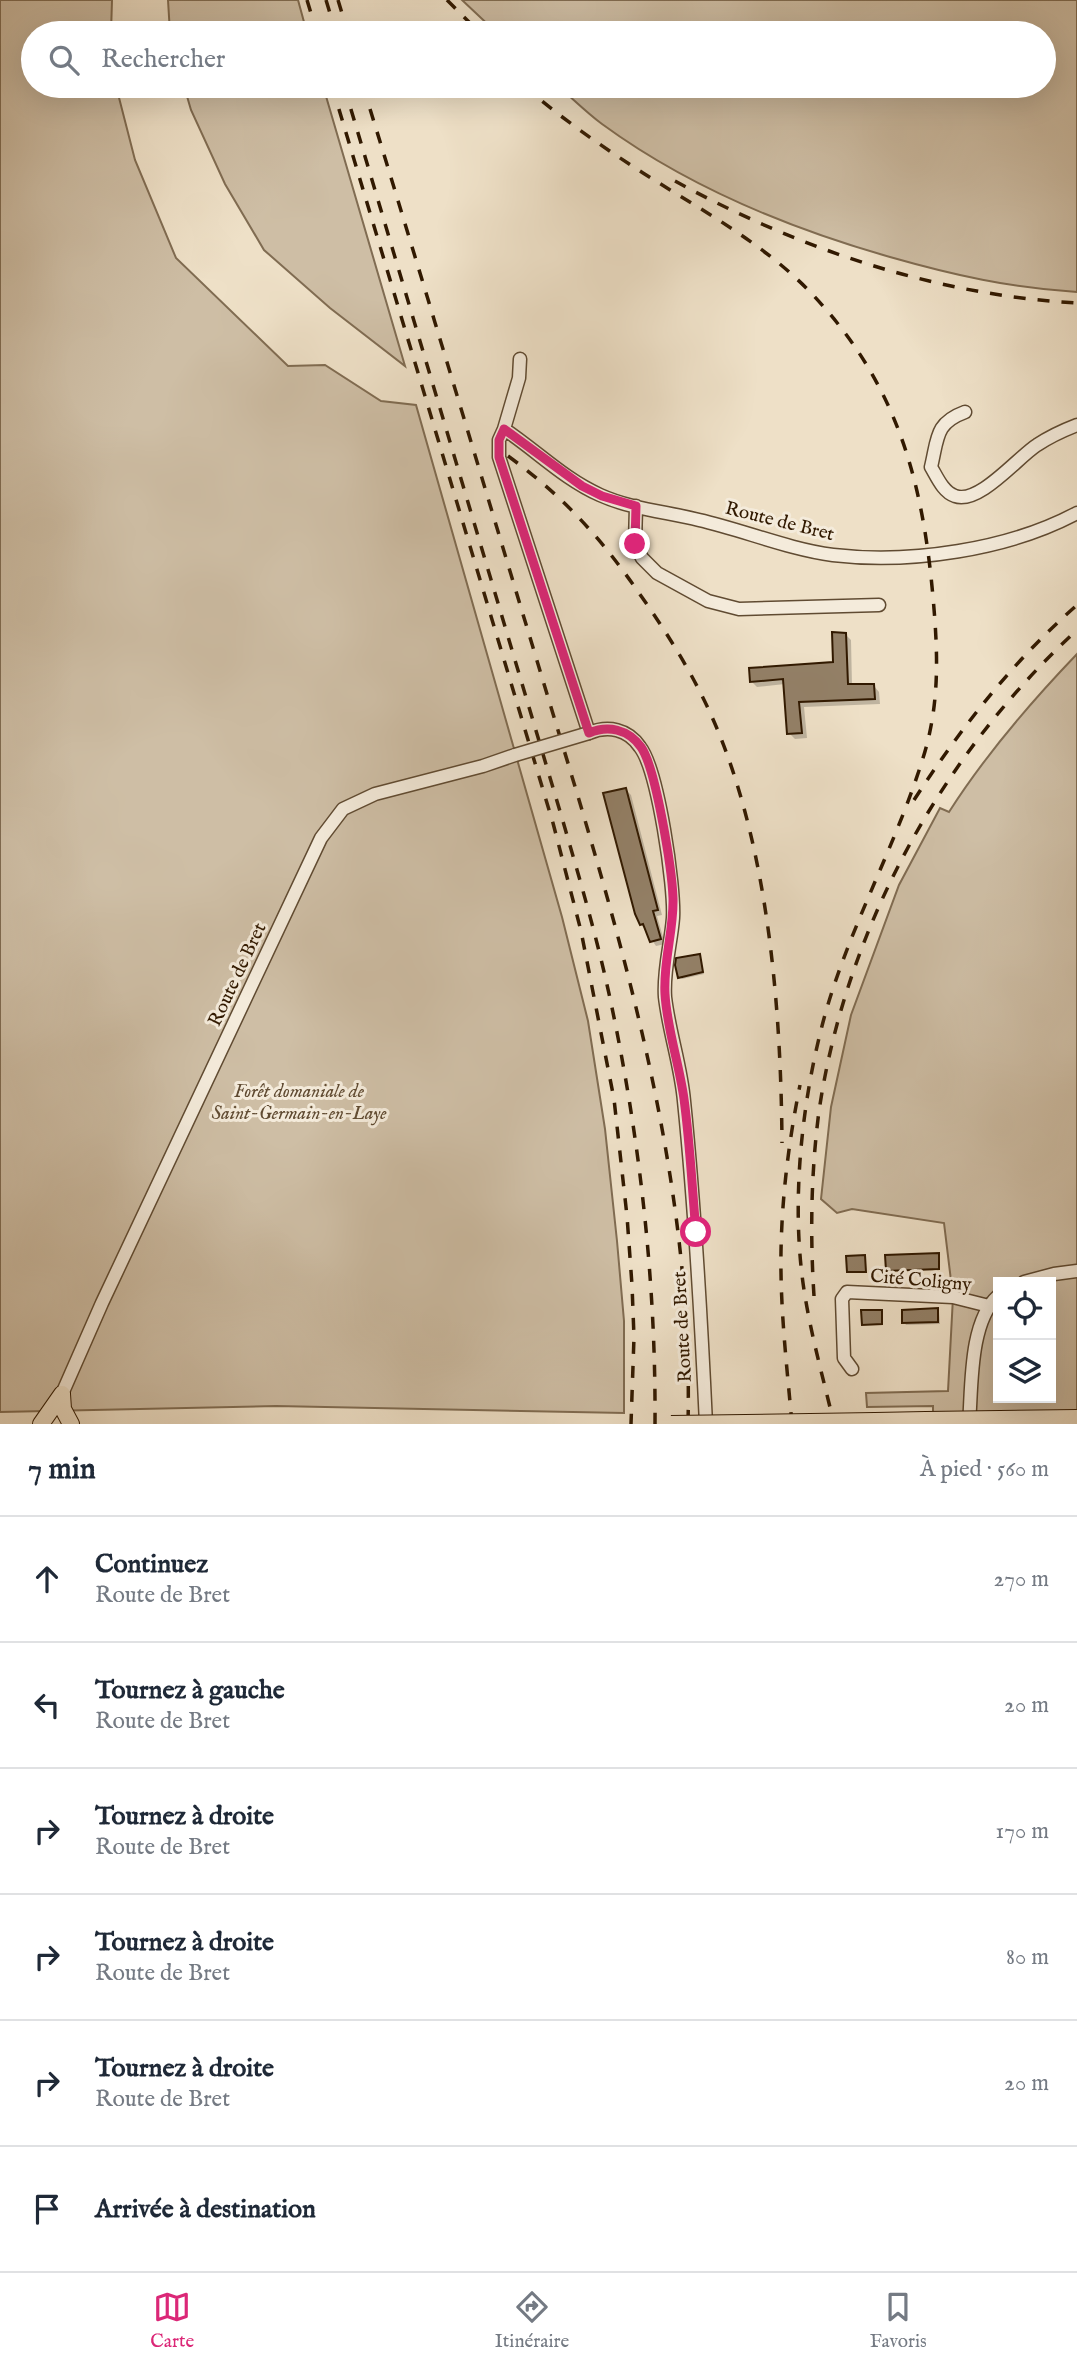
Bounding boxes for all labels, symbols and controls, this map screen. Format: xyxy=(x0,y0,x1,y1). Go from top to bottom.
search box xyxy=(21,21,1056,98)
icon: search xyxy=(45,41,83,79)
text: Rechercher xyxy=(101,43,225,76)
street label: Route de Bret xyxy=(722,497,837,547)
route end xyxy=(619,528,650,559)
street label: Route de Bret xyxy=(203,919,272,1030)
park label: Forêt domaniale de Saint-Germain-en-Laye xyxy=(211,1080,387,1126)
route start xyxy=(680,1216,711,1247)
street label: Cité Coligny xyxy=(869,1265,973,1297)
street label: Route de Bret xyxy=(668,1270,698,1383)
map controls xyxy=(993,1277,1056,1403)
button: locate xyxy=(993,1277,1056,1340)
button: layers xyxy=(993,1340,1056,1403)
text: 7 min xyxy=(28,1451,96,1489)
text: À pied · 560 m xyxy=(920,1455,1049,1484)
text: Continuez xyxy=(95,1548,208,1581)
icon: ahead xyxy=(28,1560,66,1598)
text: 270 m xyxy=(994,1565,1049,1594)
text: Route de Bret xyxy=(95,1581,230,1610)
text: Tournez à gauche xyxy=(95,1674,285,1707)
icon: left xyxy=(28,1686,66,1724)
text: 20 m xyxy=(1004,1691,1049,1720)
text: Route de Bret xyxy=(95,1707,230,1736)
text: Tournez à droite xyxy=(95,1800,274,1833)
icon: right xyxy=(28,1812,66,1850)
text: 170 m xyxy=(996,1817,1049,1846)
text: Route de Bret xyxy=(95,1833,230,1862)
text: Tournez à droite xyxy=(95,1926,274,1959)
icon: right xyxy=(28,1938,66,1976)
text: 80 m xyxy=(1006,1943,1049,1972)
text: Route de Bret xyxy=(95,1959,230,1988)
text: Tournez à droite xyxy=(95,2052,274,2085)
icon: right xyxy=(28,2064,66,2102)
text: 20 m xyxy=(1004,2069,1049,2098)
text: Route de Bret xyxy=(95,2085,230,2114)
icon: arrive xyxy=(28,2190,66,2228)
text: Arrivée à destination xyxy=(95,2193,316,2226)
tab: Carte xyxy=(150,2288,194,2354)
tab: Itinéraire xyxy=(495,2288,569,2354)
tab: Favoris xyxy=(870,2288,927,2354)

